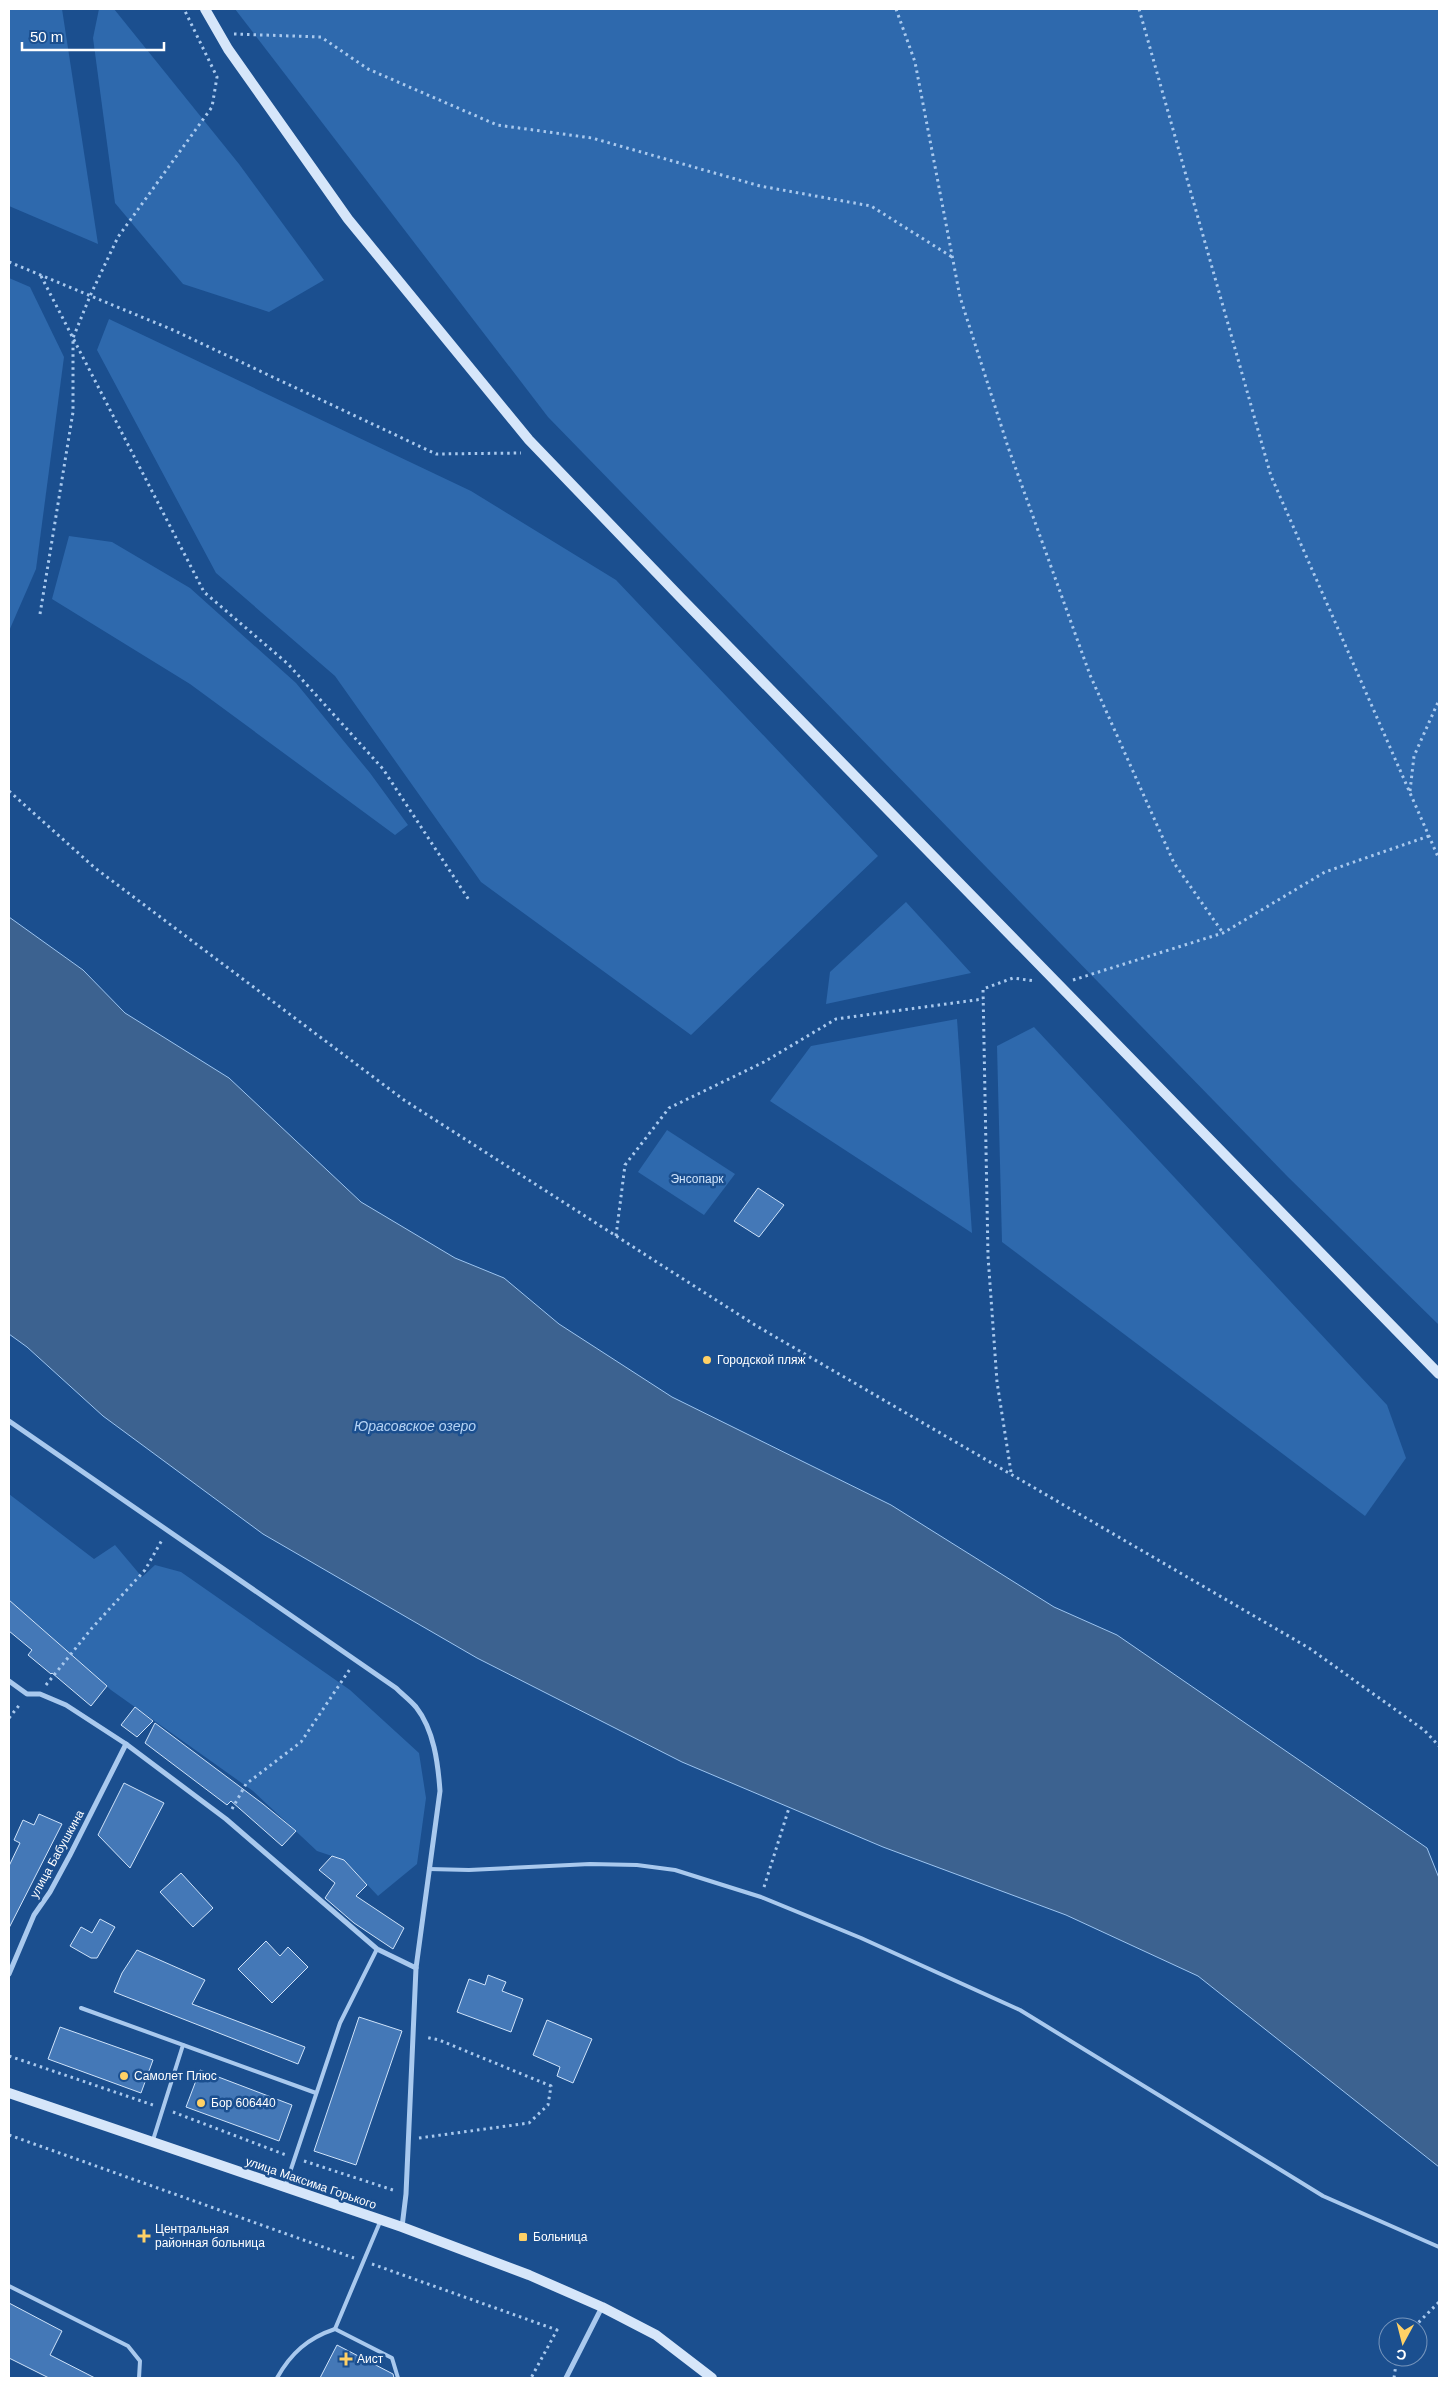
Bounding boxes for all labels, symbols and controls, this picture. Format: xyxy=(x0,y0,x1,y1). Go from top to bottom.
scale bar xyxy=(22,20,165,52)
text: 50 m xyxy=(30,28,63,45)
park label: Энсопарк xyxy=(670,1172,724,1186)
place label: Городской пляж xyxy=(717,1353,806,1367)
marker: Городской пляж xyxy=(701,1354,713,1366)
water label: Юрасовское озеро xyxy=(354,1418,476,1434)
street label: улица Бабушкина xyxy=(27,1807,87,1900)
place label: Самолет Плюс xyxy=(134,2069,217,2083)
marker: Самолет Плюс xyxy=(118,2070,130,2082)
place label: Бор 606440 xyxy=(211,2096,276,2110)
marker: Бор 606440 xyxy=(195,2097,207,2109)
street label: улица Максима Горького xyxy=(244,2154,379,2212)
place label: Центральная районная больница xyxy=(155,2222,265,2250)
marker: Центральная районная больница xyxy=(137,2229,151,2243)
place label: Больница xyxy=(533,2230,588,2244)
marker: Больница xyxy=(517,2231,529,2243)
north arrow xyxy=(1378,2317,1428,2367)
text: С xyxy=(1395,2346,1407,2363)
marker: Аист xyxy=(339,2352,353,2366)
place label: Аист xyxy=(357,2352,384,2366)

